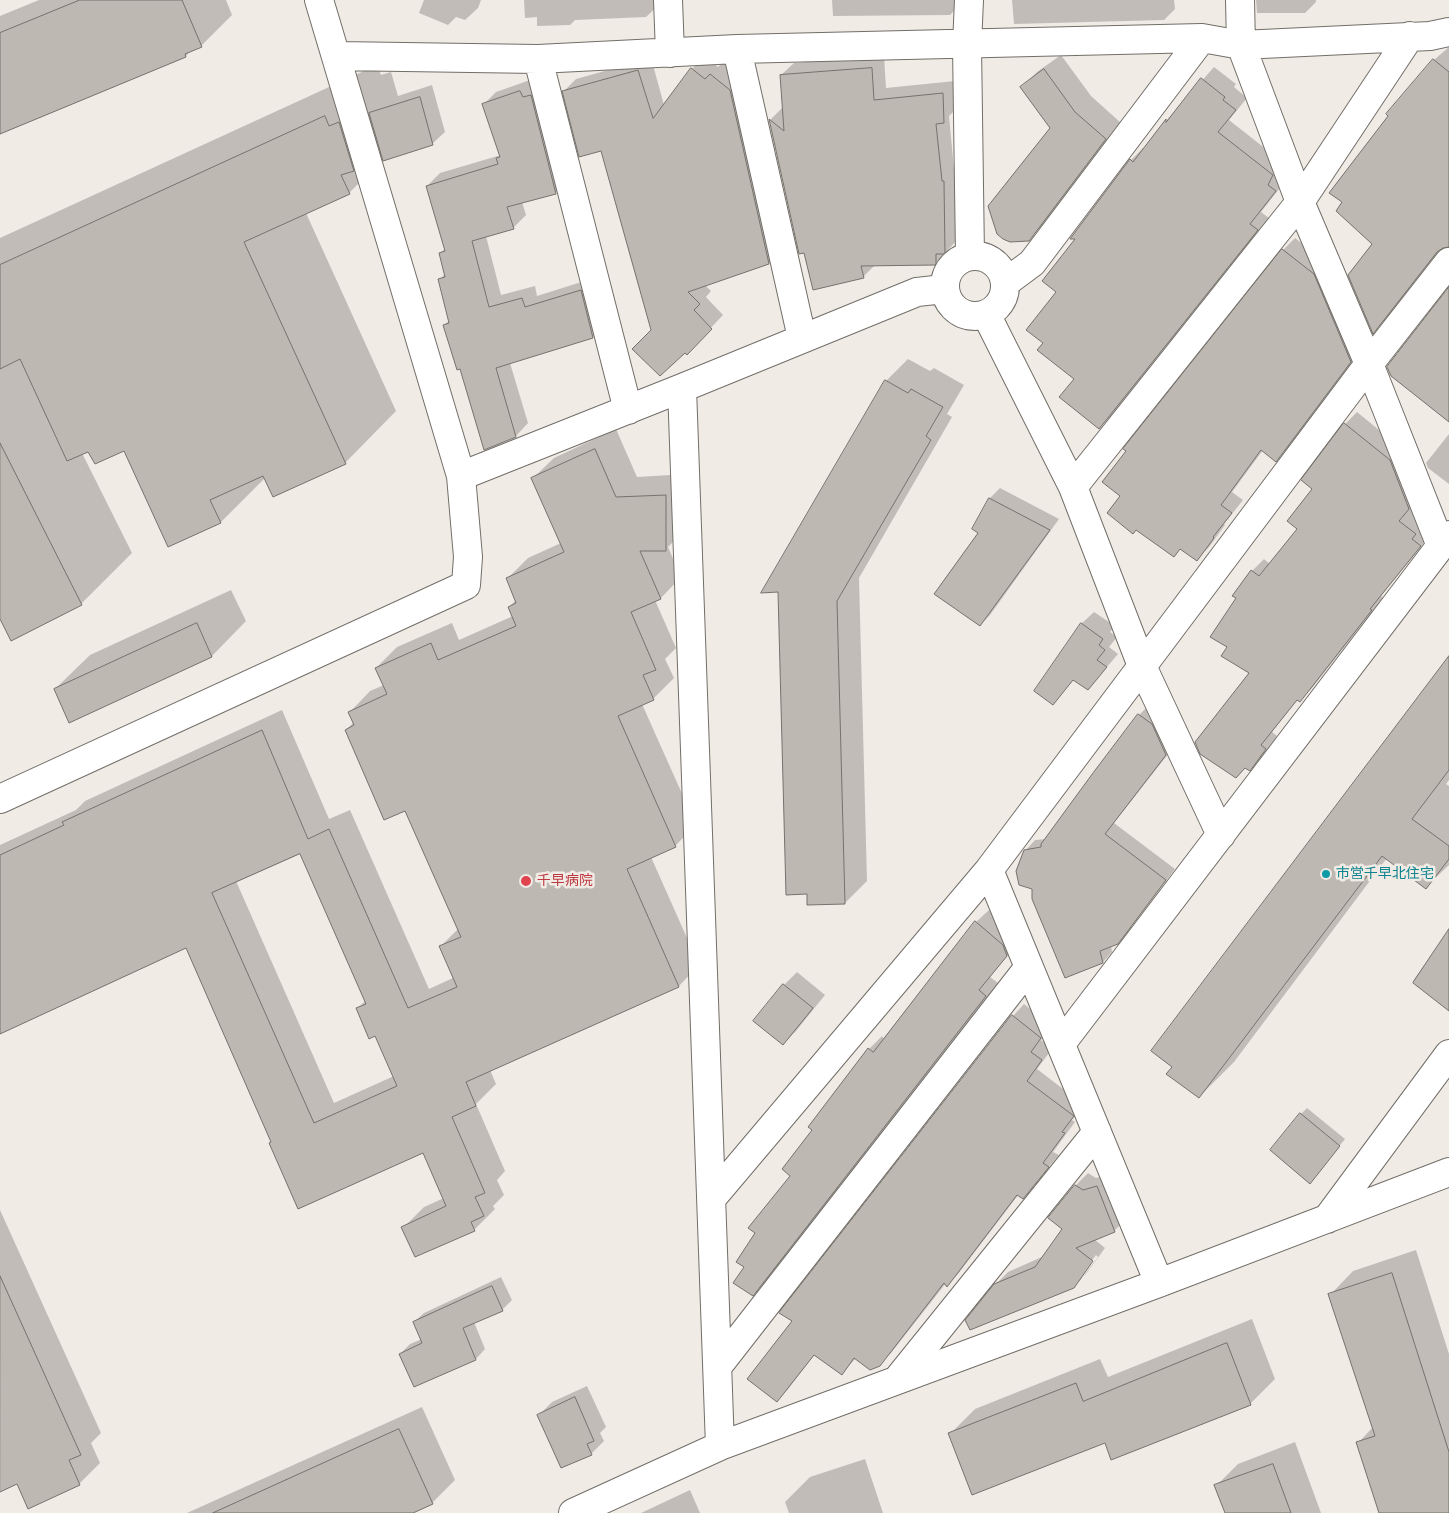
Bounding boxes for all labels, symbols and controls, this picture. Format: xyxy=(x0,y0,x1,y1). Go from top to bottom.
place label: 市営千早北住宅 xyxy=(1336,866,1434,882)
marker: 市営千早北住宅 xyxy=(1320,868,1332,880)
place label: 千早病院 xyxy=(537,873,593,889)
marker: 千早病院 xyxy=(519,874,533,888)

